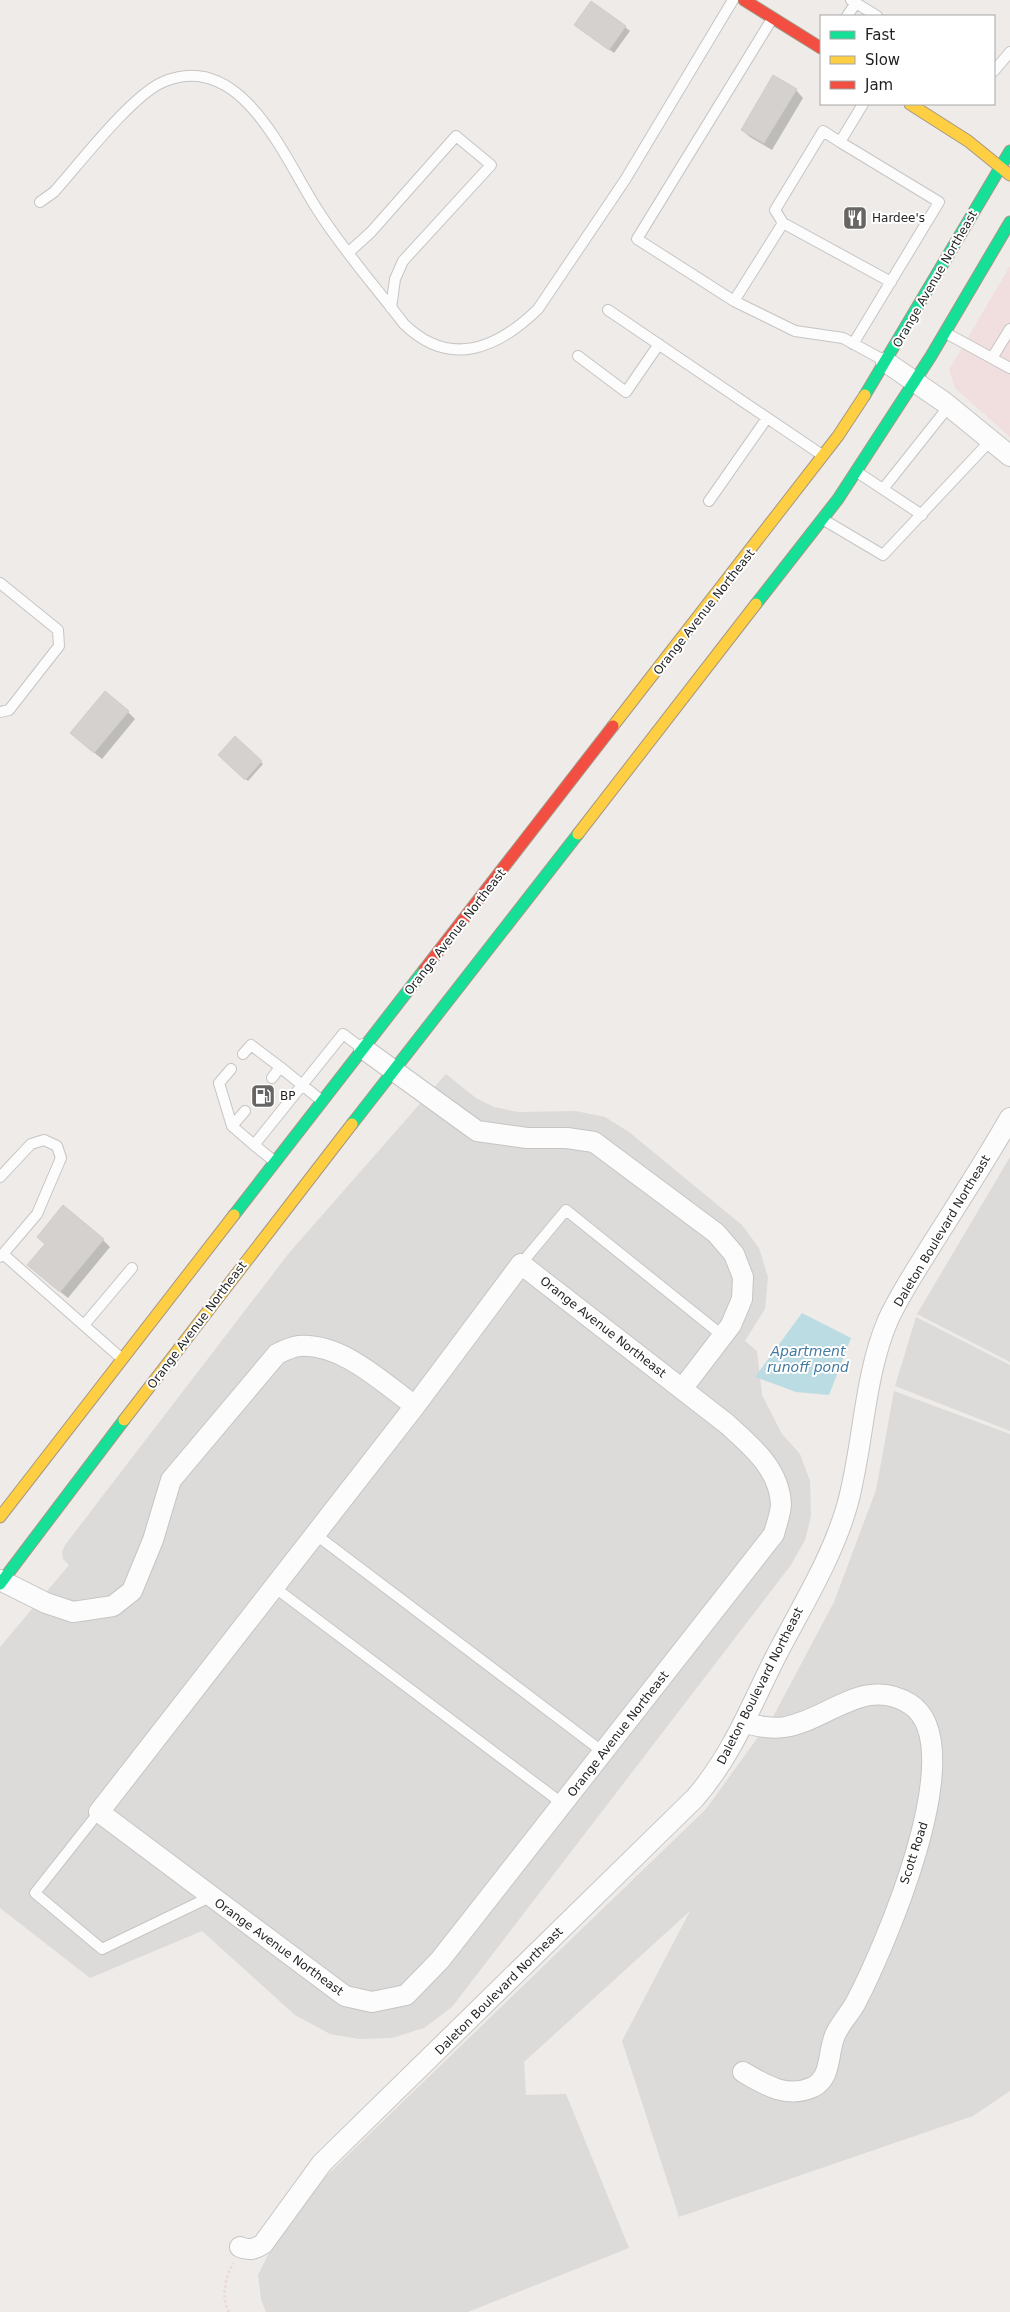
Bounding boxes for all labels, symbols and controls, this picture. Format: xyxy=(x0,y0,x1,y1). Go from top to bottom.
legend xyxy=(820,15,995,105)
text: Fast xyxy=(865,26,895,44)
text: Slow xyxy=(865,51,900,69)
text: Jam xyxy=(864,76,893,94)
restaurant icon: Hardee's xyxy=(842,205,868,231)
street label: Orange Avenue Northeast xyxy=(890,208,980,350)
place label: Hardee's xyxy=(872,211,925,225)
street label: Orange Avenue Northeast xyxy=(651,546,758,678)
street label: Orange Avenue Northeast xyxy=(402,866,509,998)
fuel station icon: BP xyxy=(250,1083,276,1109)
place label: BP xyxy=(280,1089,295,1103)
street label: Daleton Boulevard Northeast xyxy=(891,1152,993,1309)
street label: Orange Avenue Northeast xyxy=(145,1258,250,1391)
street label: Orange Avenue Northeast xyxy=(537,1274,669,1381)
water label: Apartment runoff pond xyxy=(767,1343,849,1375)
street label: Daleton Boulevard Northeast xyxy=(714,1605,806,1767)
street label: Orange Avenue Northeast xyxy=(565,1668,672,1800)
street label: Scott Road xyxy=(897,1820,931,1886)
street label: Orange Avenue Northeast xyxy=(212,1896,346,1999)
street label: Daleton Boulevard Northeast xyxy=(432,1924,566,2058)

